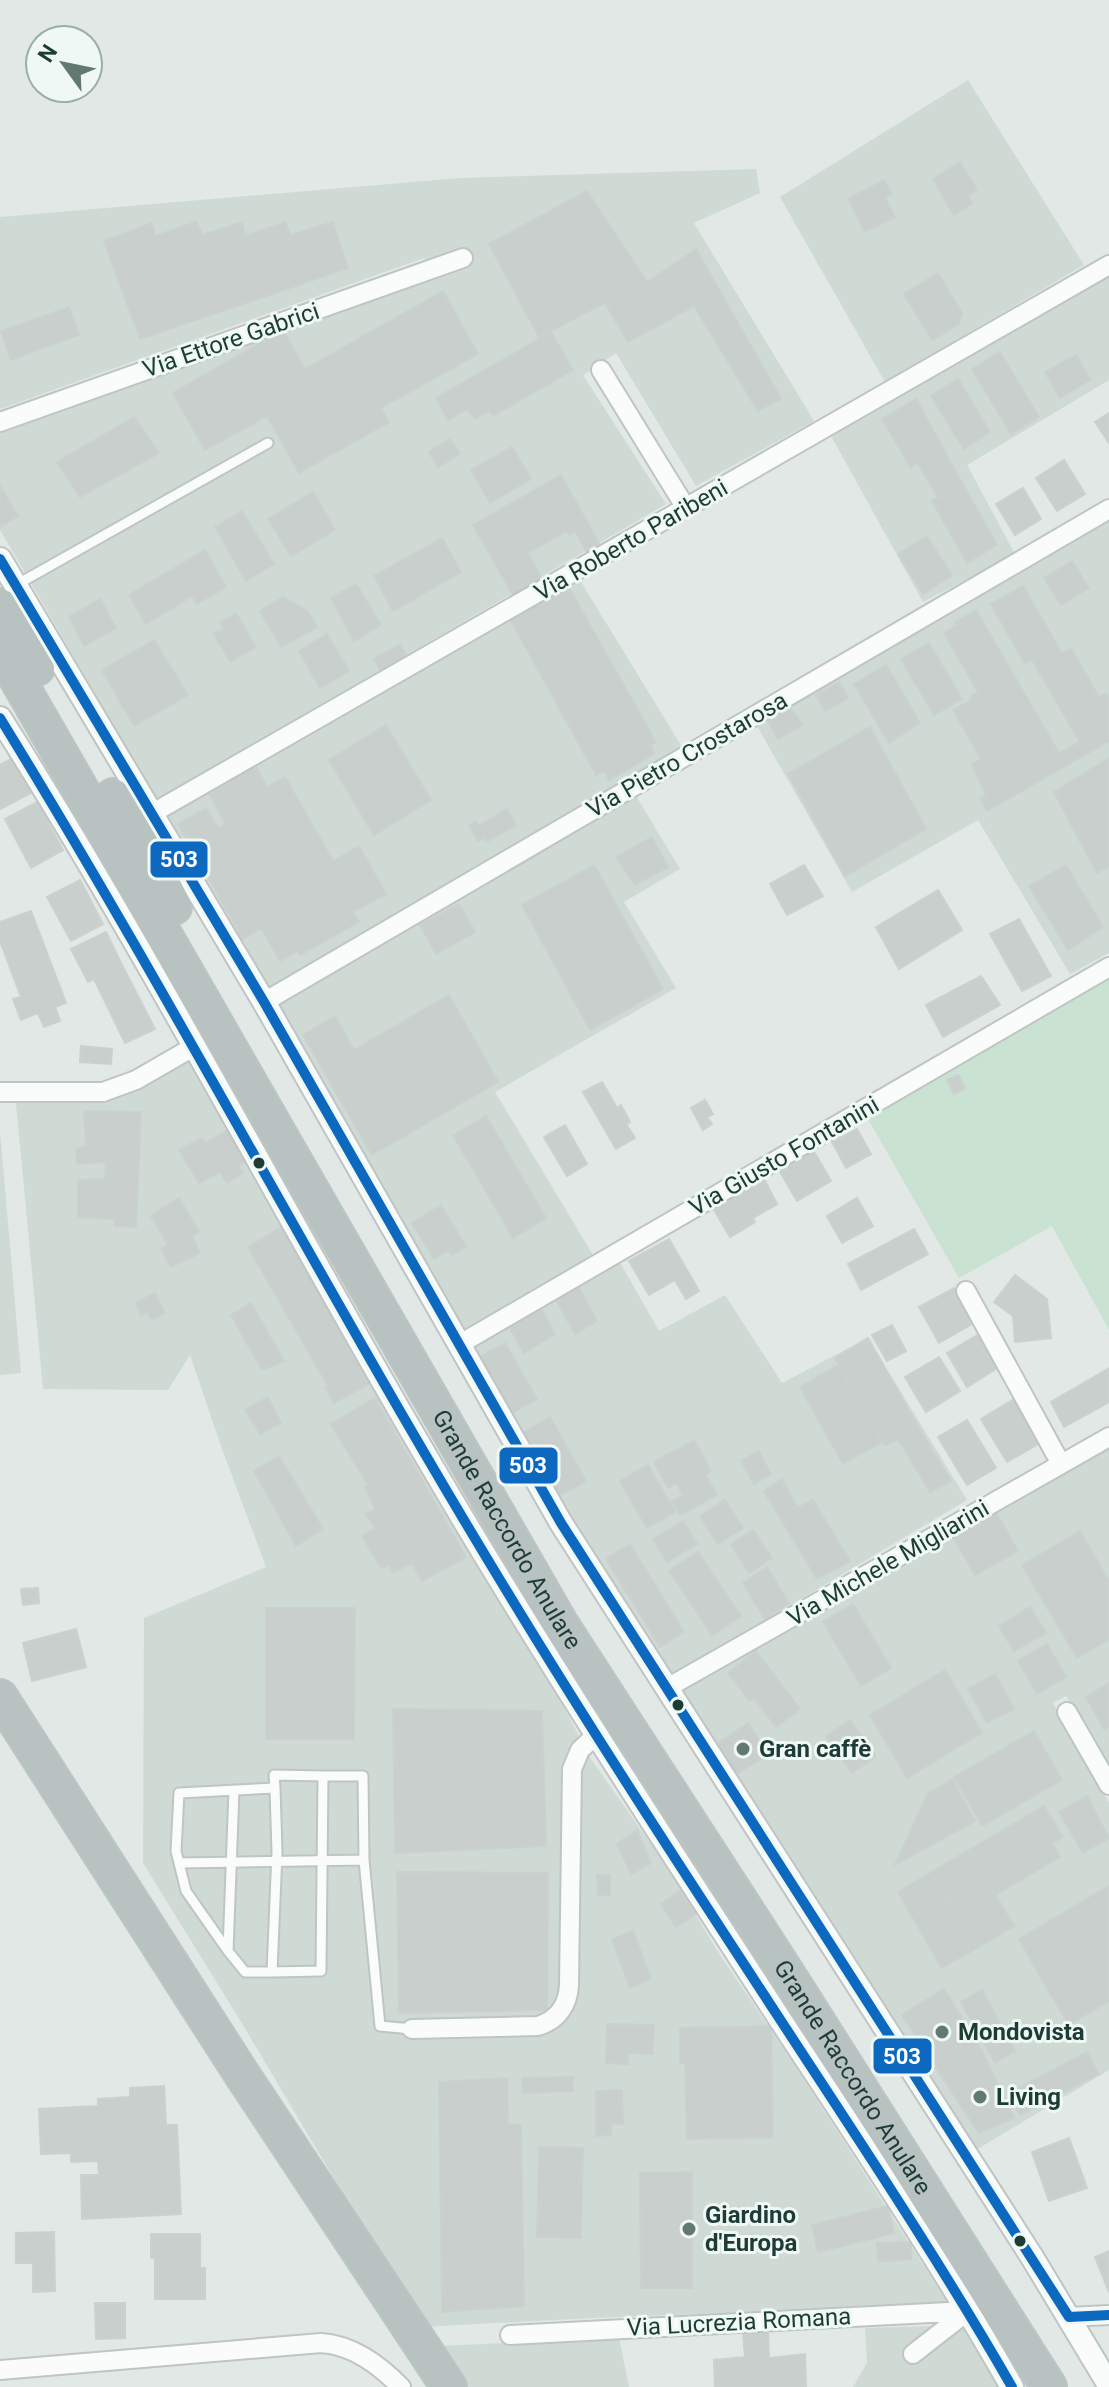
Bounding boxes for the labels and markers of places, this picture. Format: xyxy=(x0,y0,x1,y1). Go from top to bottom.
unlabelled marker xyxy=(251,1155,267,1171)
unlabelled marker xyxy=(670,1697,686,1713)
place label: Gran caffè xyxy=(759,1735,871,1763)
marker: Gran caffè xyxy=(734,1740,752,1758)
place label: Mondovista xyxy=(958,2018,1085,2046)
marker: Mondovista xyxy=(933,2023,951,2041)
place label: Living xyxy=(996,2083,1061,2111)
marker: Living xyxy=(971,2088,989,2106)
place label: Giardino d'Europa xyxy=(705,2201,798,2257)
marker: Giardino d'Europa xyxy=(680,2220,698,2238)
unlabelled marker xyxy=(1012,2233,1028,2249)

